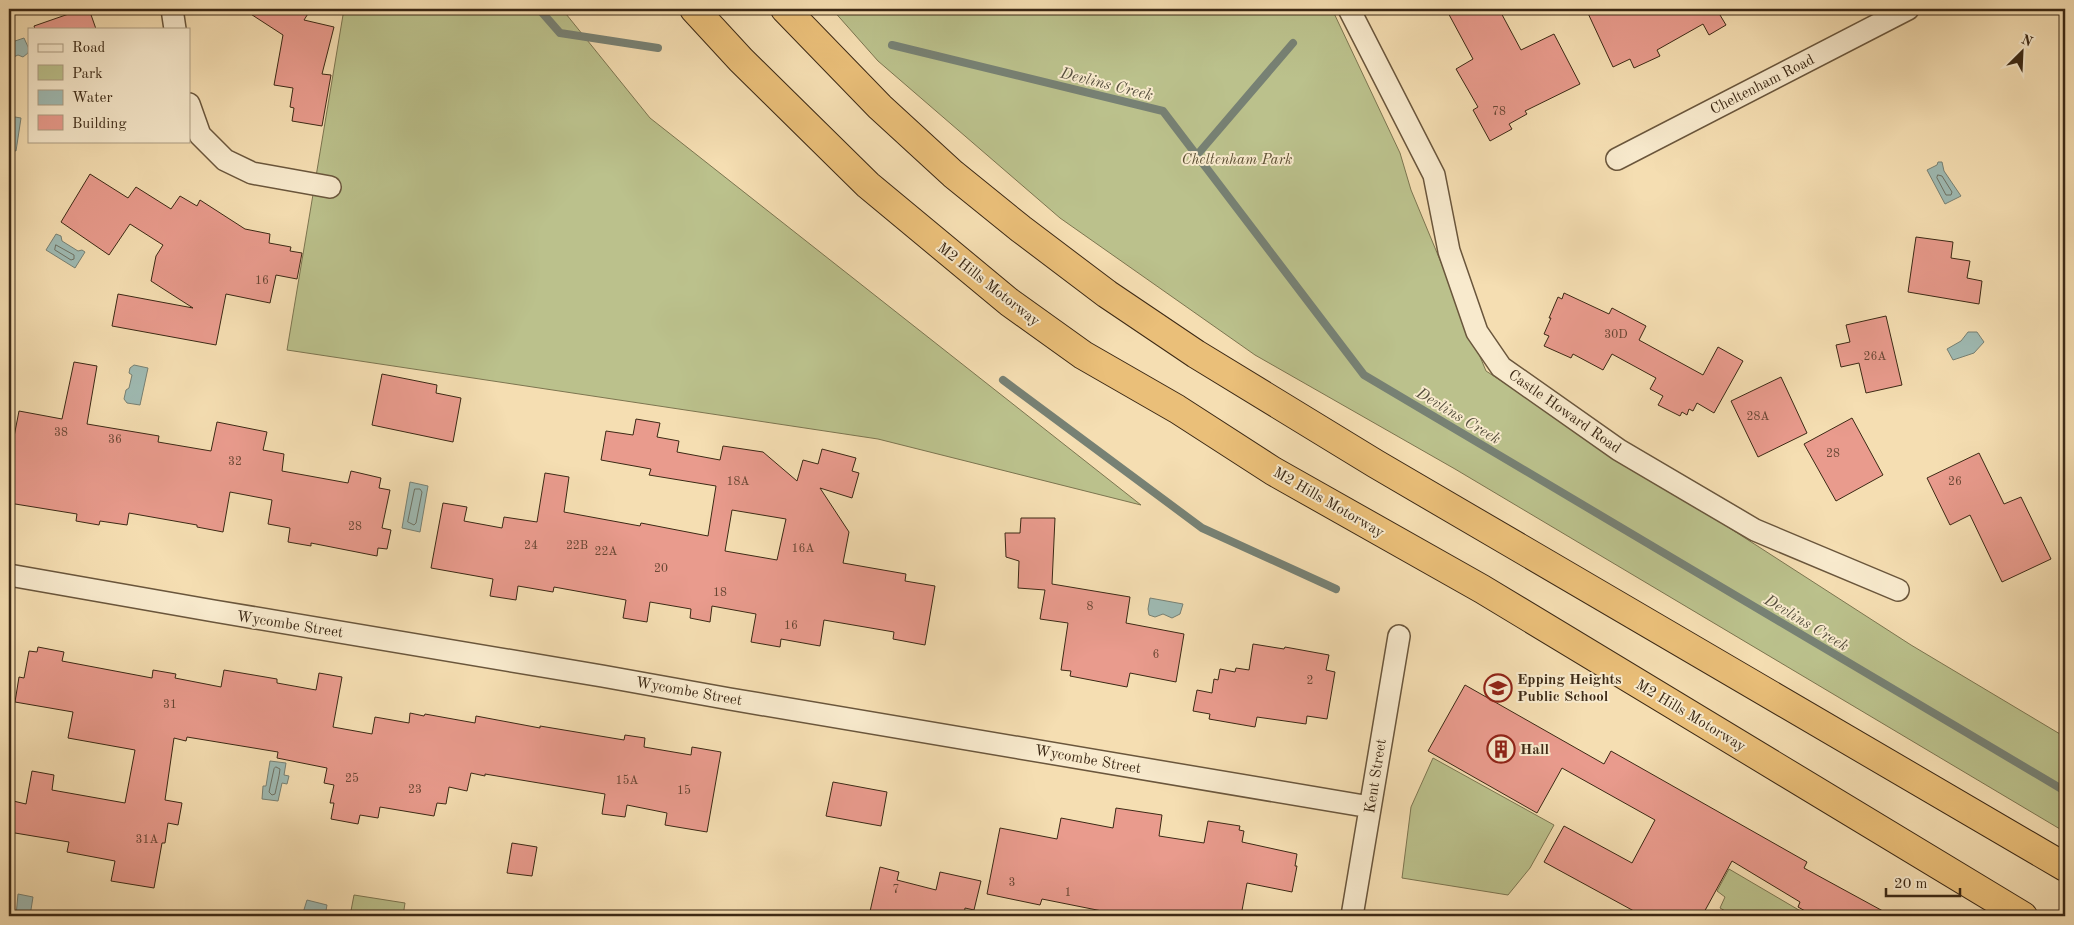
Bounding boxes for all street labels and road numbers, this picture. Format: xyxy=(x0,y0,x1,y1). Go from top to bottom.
street label: Cheltenham Road xyxy=(1708,53,1817,118)
street label: M2 Hills Motorway xyxy=(934,241,1042,330)
street label: Castle Howard Road xyxy=(1505,368,1623,457)
street label: M2 Hills Motorway xyxy=(1270,465,1386,541)
street label: Wycombe Street xyxy=(235,610,344,641)
street label: Wycombe Street xyxy=(634,676,743,709)
street label: M2 Hills Motorway xyxy=(1633,678,1748,755)
street label: Kent Street xyxy=(1363,738,1390,815)
street label: Wycombe Street xyxy=(1033,744,1142,777)

